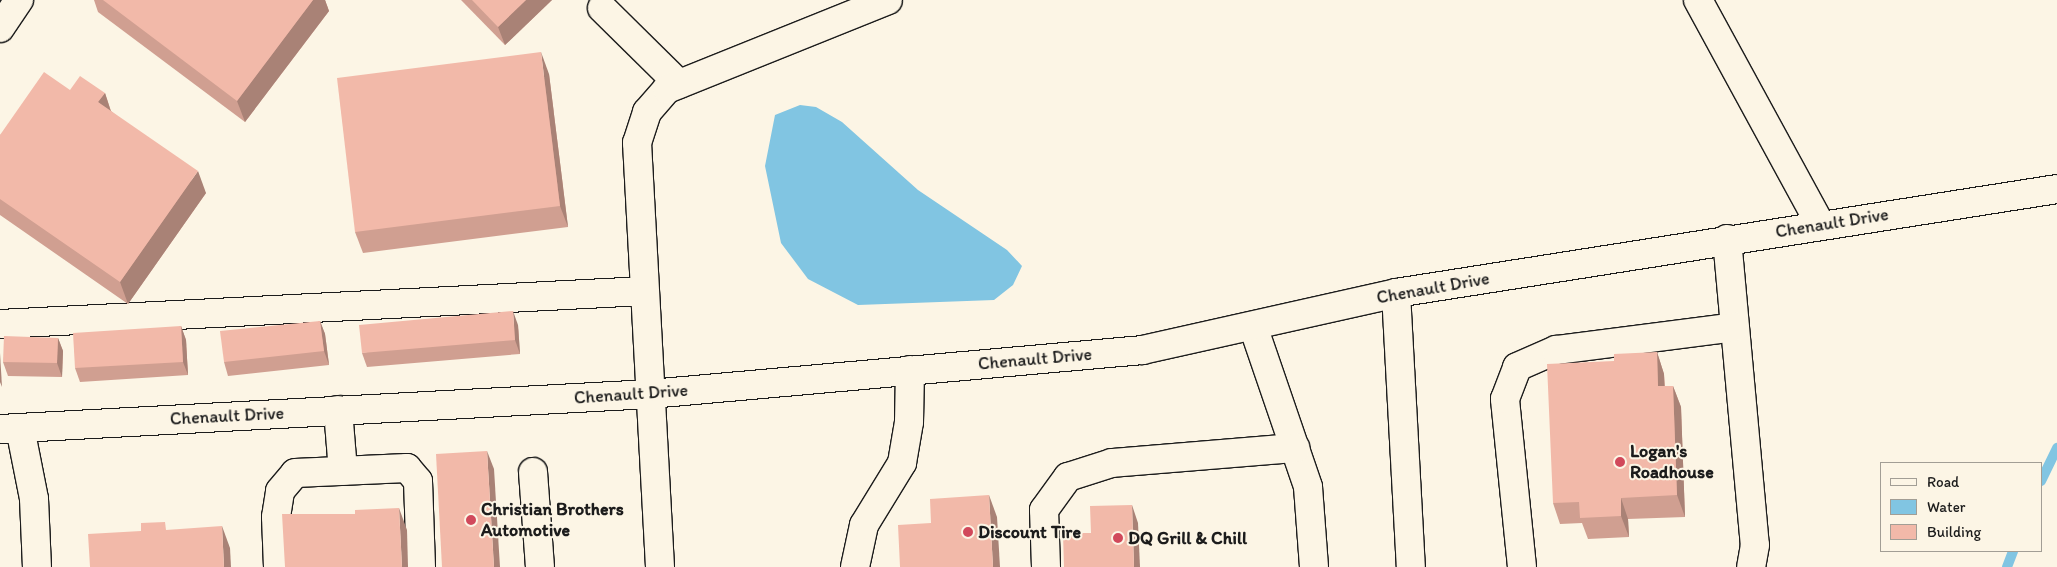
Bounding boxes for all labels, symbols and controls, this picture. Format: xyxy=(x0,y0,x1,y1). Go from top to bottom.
street label: Chenault Drive xyxy=(1774,203,1890,243)
street label: Chenault Drive xyxy=(1375,267,1491,309)
street label: Chenault Drive xyxy=(977,343,1093,375)
street label: Chenault Drive xyxy=(573,379,689,409)
street label: Chenault Drive xyxy=(169,402,285,430)
place label: Logan's Roadhouse xyxy=(1630,441,1714,484)
marker: Logan's Roadhouse xyxy=(1614,456,1626,468)
legend xyxy=(1880,462,2042,552)
text: Road xyxy=(1927,473,1959,491)
text: Water xyxy=(1927,498,1965,516)
place label: Christian Brothers Automotive xyxy=(481,499,624,542)
marker: Christian Brothers Automotive xyxy=(465,514,477,526)
place label: Discount Tire xyxy=(978,521,1081,543)
text: Building xyxy=(1927,523,1981,541)
marker: Discount Tire xyxy=(962,526,974,538)
place label: DQ Grill & Chill xyxy=(1128,527,1247,549)
marker: DQ Grill & Chill xyxy=(1112,532,1124,544)

